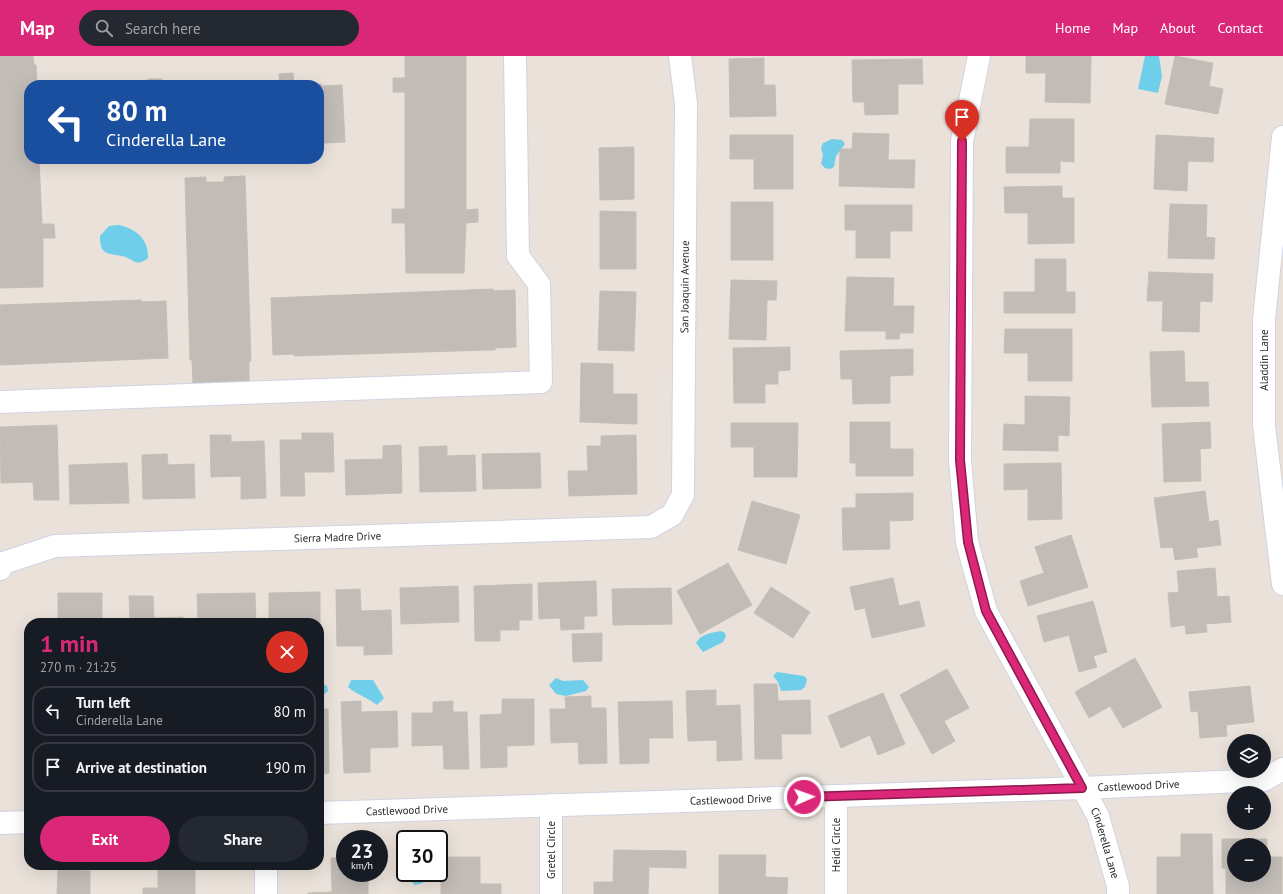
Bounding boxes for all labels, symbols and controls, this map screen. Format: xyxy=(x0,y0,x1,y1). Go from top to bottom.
search box xyxy=(79,10,359,46)
text: Map xyxy=(20,16,55,40)
icon: search xyxy=(93,17,115,39)
text: Search here xyxy=(125,19,201,38)
text: Home xyxy=(1055,19,1090,37)
text: Map xyxy=(1112,19,1138,37)
text: About xyxy=(1160,19,1196,37)
text: Contact xyxy=(1218,19,1263,37)
text: 80 m xyxy=(106,92,167,129)
icon: left xyxy=(40,96,92,148)
pin xyxy=(945,100,979,141)
icon: arrive xyxy=(951,106,973,128)
text: Cinderella Lane xyxy=(106,128,226,151)
street label: San Joaquin Avenue xyxy=(677,240,692,333)
street label: Aladdin Lane xyxy=(1257,329,1271,391)
street label: Sierra Madre Drive xyxy=(294,529,382,545)
text: 1 min xyxy=(40,628,99,659)
button: close xyxy=(266,631,308,673)
text: 270 m · 21:25 xyxy=(40,659,117,676)
text: Turn left xyxy=(76,693,130,712)
icon: left xyxy=(42,700,64,722)
text: 80 m xyxy=(273,702,306,721)
text: Cinderella Lane xyxy=(76,712,163,729)
map controls xyxy=(1227,734,1271,882)
button: layers xyxy=(1227,734,1271,778)
icon: arrive xyxy=(42,756,64,778)
text: Arrive at destination xyxy=(76,758,207,777)
text: 190 m xyxy=(265,758,306,777)
position arrow xyxy=(783,776,825,818)
street label: Castlewood Drive xyxy=(1097,777,1180,794)
button: + xyxy=(1227,786,1271,830)
street label: Castlewood Drive xyxy=(690,791,772,808)
street label: Castlewood Drive xyxy=(366,802,449,818)
street label: Cinderella Lane xyxy=(1088,805,1123,880)
button: Exit xyxy=(40,816,170,862)
button: Share xyxy=(178,816,308,862)
street label: Heidi Circle xyxy=(829,817,843,872)
street label: Gretel Circle xyxy=(544,821,558,879)
speed limit sign: 30 xyxy=(396,830,448,882)
text: 23 xyxy=(351,838,373,864)
button: − xyxy=(1227,838,1271,882)
text: km/h xyxy=(351,859,373,872)

